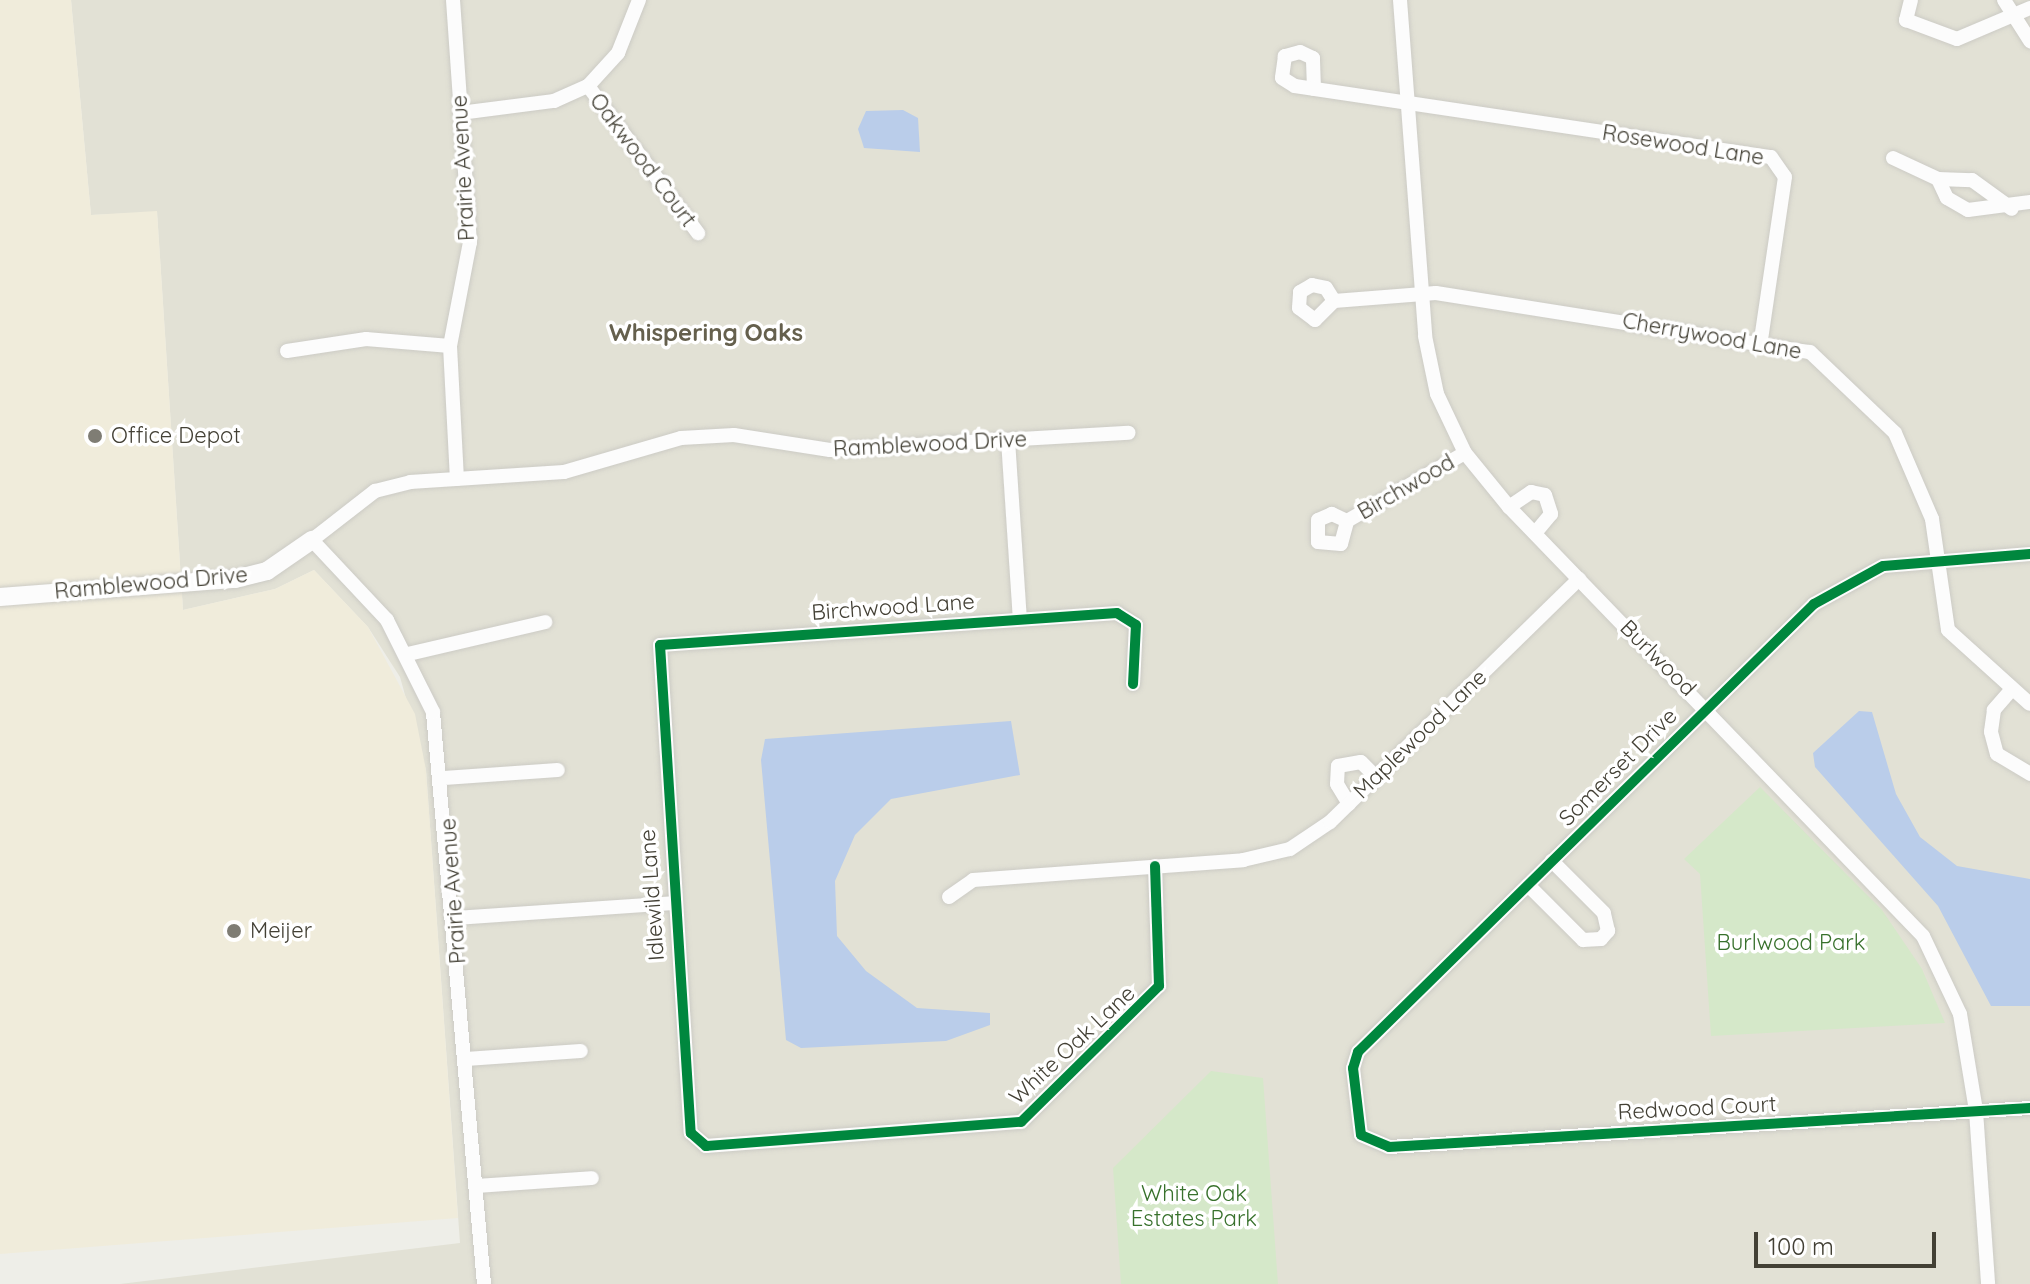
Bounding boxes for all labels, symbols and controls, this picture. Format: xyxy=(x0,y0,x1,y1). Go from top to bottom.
street label: Oakwood Court xyxy=(584,88,702,232)
street label: Prairie Avenue xyxy=(446,94,480,242)
street label: Rosewood Lane xyxy=(1600,119,1766,171)
street label: Cherrywood Lane xyxy=(1620,307,1804,365)
district label: Whispering Oaks xyxy=(609,319,803,347)
place label: Office Depot xyxy=(111,423,241,449)
street label: Ramblewood Drive xyxy=(832,426,1028,462)
marker: Office Depot xyxy=(86,427,104,445)
street label: Birchwood xyxy=(1353,449,1459,525)
street label: Ramblewood Drive xyxy=(53,561,249,605)
street label: Birchwood Lane xyxy=(811,588,975,626)
street label: Burlwood xyxy=(1615,615,1701,701)
street label: Maplewood Lane xyxy=(1348,664,1492,804)
street label: Somerset Drive xyxy=(1554,703,1682,831)
street label: Prairie Avenue xyxy=(435,817,471,965)
street label: Idlewild Lane xyxy=(634,828,670,962)
place label: Meijer xyxy=(250,918,312,944)
marker: Meijer xyxy=(225,922,243,940)
park label: Burlwood Park xyxy=(1716,930,1866,956)
street label: White Oak Lane xyxy=(1004,980,1140,1110)
street label: Redwood Court xyxy=(1617,1091,1777,1125)
park label: White Oak Estates Park xyxy=(1131,1180,1257,1232)
scale bar xyxy=(1758,1216,1940,1266)
text: 100 m xyxy=(1768,1231,1834,1261)

